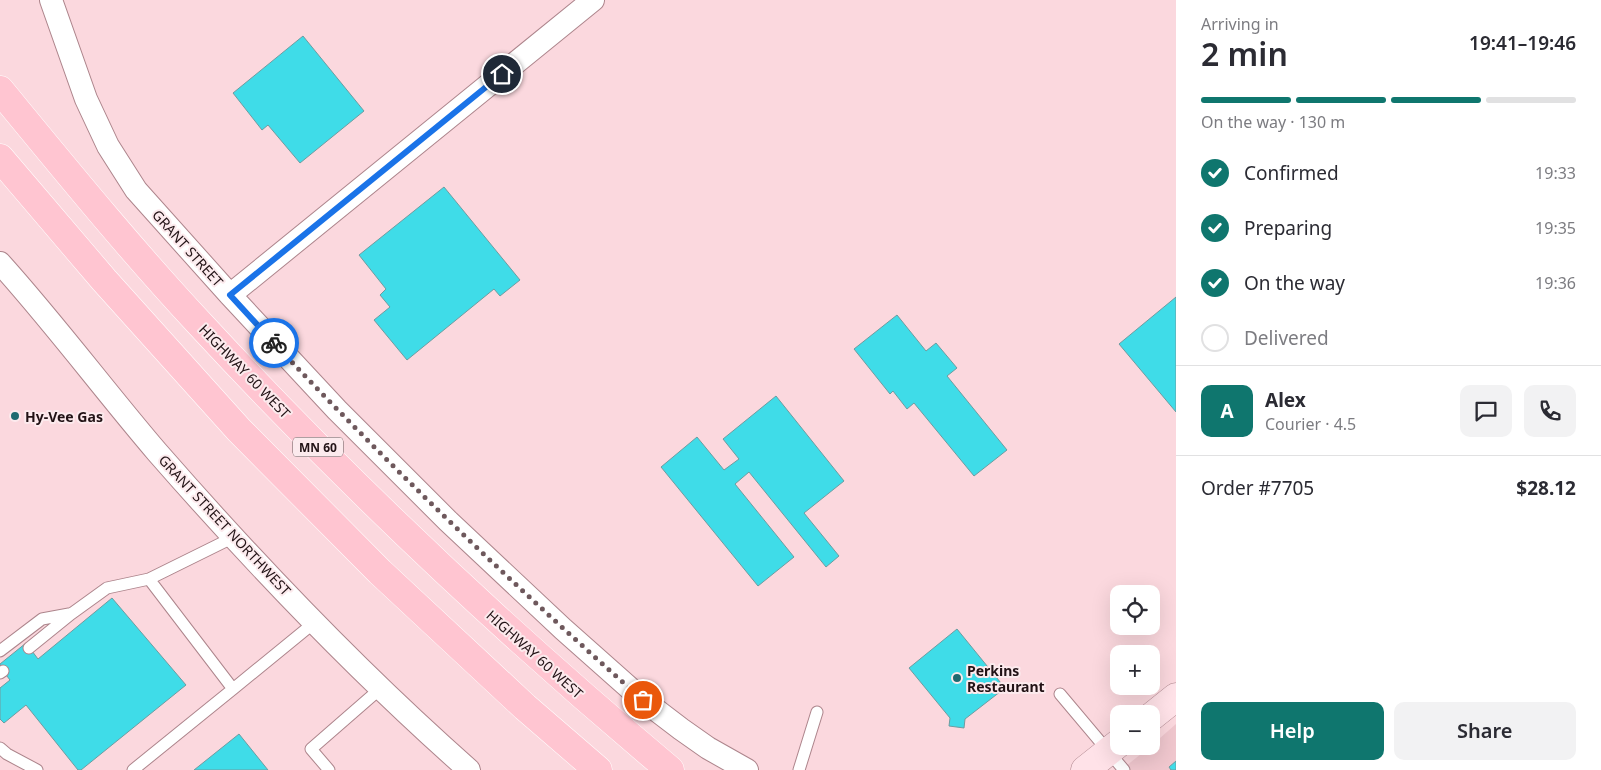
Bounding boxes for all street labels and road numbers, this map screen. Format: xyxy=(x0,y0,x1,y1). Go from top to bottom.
street label: GRANT STREET xyxy=(148,205,228,291)
street label: HIGHWAY 60 WEST xyxy=(195,320,295,422)
road number: MN 60 xyxy=(293,438,343,457)
street label: GRANT STREET NORTHWEST xyxy=(155,451,295,600)
street label: HIGHWAY 60 WEST xyxy=(483,606,587,703)

